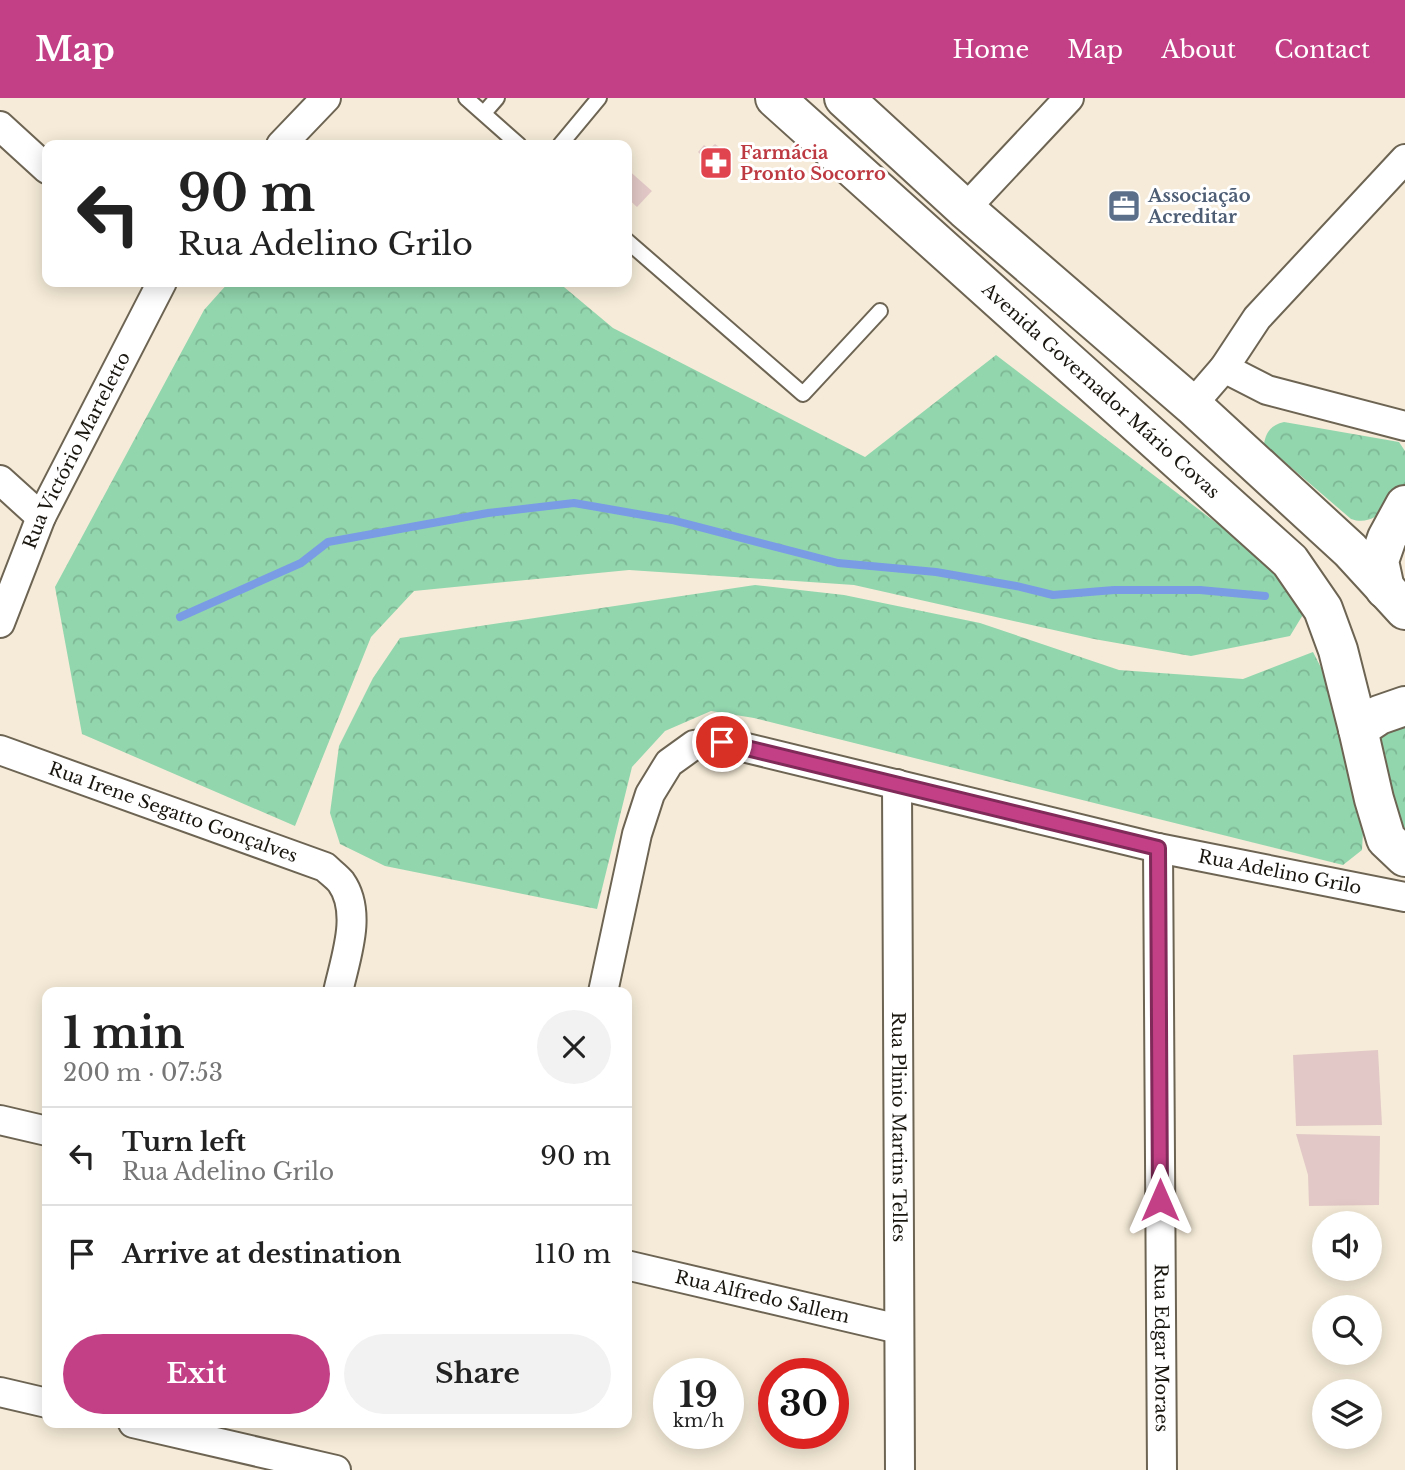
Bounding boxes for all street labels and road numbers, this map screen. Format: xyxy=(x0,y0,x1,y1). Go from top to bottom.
street label: Avenida Governador Mário Covas xyxy=(977,278,1224,503)
street label: Rua Victório Marteletto xyxy=(19,348,135,552)
street label: Rua Irene Segatto Gonçalves xyxy=(46,757,301,867)
street label: Rua Adelino Grilo xyxy=(1196,845,1363,899)
street label: Rua Plinio Martins Telles xyxy=(887,1012,910,1242)
street label: Rua Edgar Moraes xyxy=(1150,1264,1173,1432)
street label: Rua Alfredo Sallem xyxy=(673,1266,852,1328)

